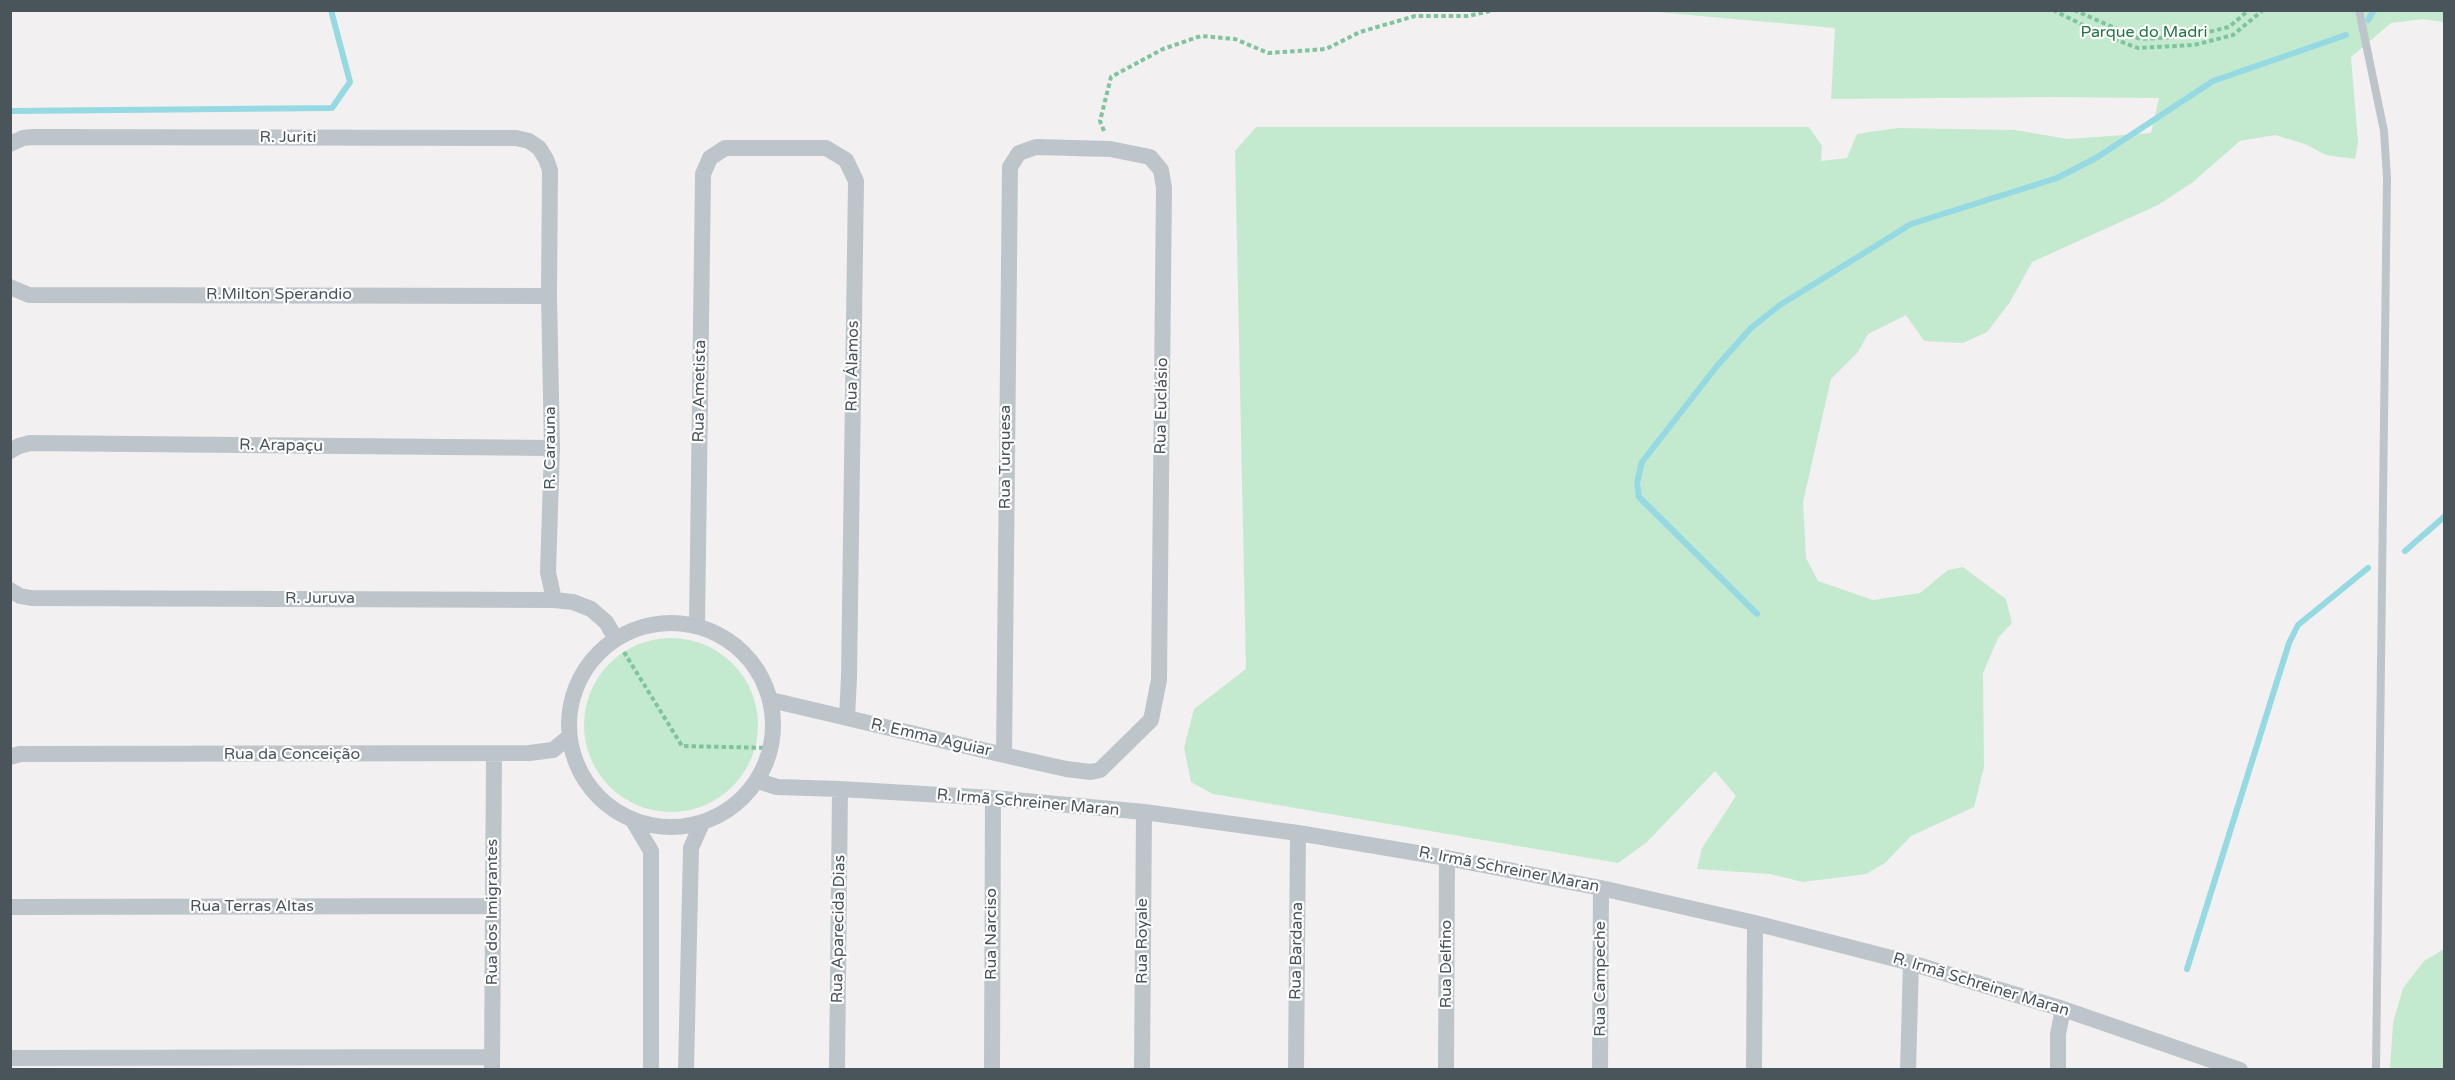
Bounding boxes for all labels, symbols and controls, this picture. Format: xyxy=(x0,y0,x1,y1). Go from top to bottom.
park label: Parque do Madri xyxy=(2081,23,2207,43)
street label: R. Juriti xyxy=(259,128,317,148)
street label: R.Milton Sperandio xyxy=(206,285,352,305)
street label: Rua Álamos xyxy=(843,320,863,412)
street label: Rua Ametista xyxy=(690,339,710,443)
street label: Rua Euclásio xyxy=(1152,357,1172,455)
street label: Rua Turquesa xyxy=(996,405,1016,509)
street label: R. Carauna xyxy=(541,406,561,490)
street label: R. Arapaçu xyxy=(239,436,323,456)
street label: R. Juruva xyxy=(285,589,355,609)
street label: R. Emma Aguiar xyxy=(869,715,993,761)
street label: Rua da Conceição xyxy=(224,745,360,765)
street label: R. Irmã Schreiner Maran xyxy=(936,785,1120,821)
street label: Rua dos Imigrantes xyxy=(483,839,503,985)
street label: R. Irmã Schreiner Maran xyxy=(1417,843,1601,897)
street label: Rua Aparecida Dias xyxy=(828,855,850,1003)
street label: Rua Narciso xyxy=(982,888,1002,980)
street label: Rua Terras Altas xyxy=(190,897,314,917)
street label: Rua Royale xyxy=(1133,898,1153,984)
street label: Rua Bardana xyxy=(1287,902,1307,1000)
street label: Rua Delfino xyxy=(1437,920,1457,1008)
street label: Rua Campeche xyxy=(1591,921,1611,1037)
street label: R. Irmã Schreiner Maran xyxy=(1890,949,2072,1021)

